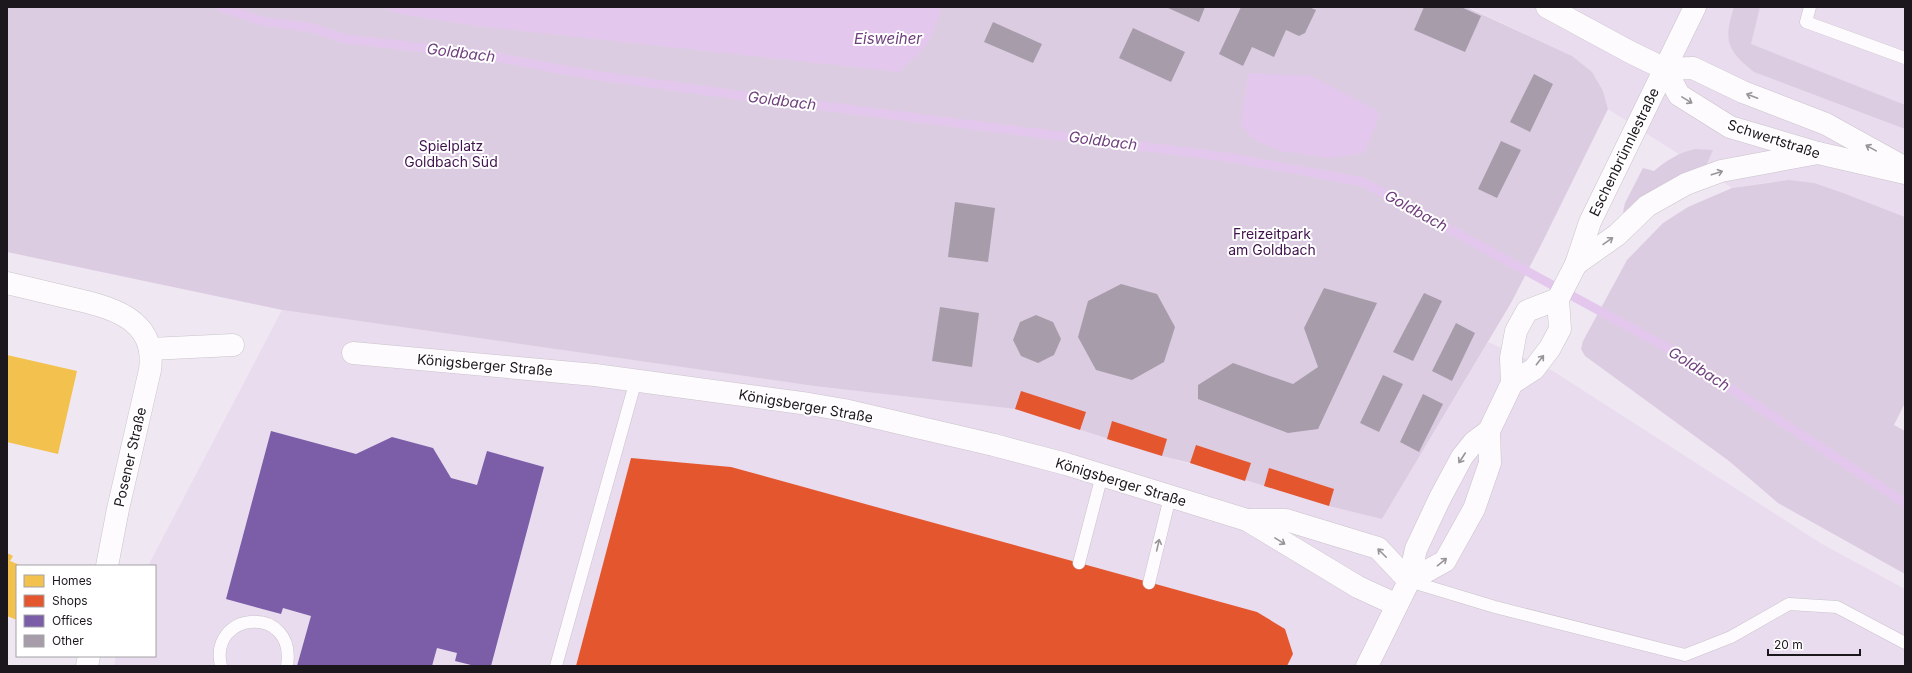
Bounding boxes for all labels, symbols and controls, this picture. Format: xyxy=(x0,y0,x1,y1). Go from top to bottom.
water label: Eisweiher xyxy=(854,29,922,48)
water label: Goldbach xyxy=(426,39,497,66)
street label: Eschenbrünnlestraße xyxy=(1585,85,1662,219)
water label: Goldbach xyxy=(747,87,818,114)
one-way arrow xyxy=(1747,91,1759,99)
one-way arrow xyxy=(1681,97,1693,105)
street label: Schwertstraße xyxy=(1726,116,1823,162)
water label: Goldbach xyxy=(1068,127,1139,154)
park label: Spielplatz Goldbach Süd xyxy=(404,137,498,170)
one-way arrow xyxy=(1865,144,1877,152)
one-way arrow xyxy=(1710,169,1723,176)
water label: Goldbach xyxy=(1382,186,1451,236)
park label: Freizeitpark am Goldbach xyxy=(1228,225,1316,258)
one-way arrow xyxy=(1603,237,1614,245)
water label: Goldbach xyxy=(1665,342,1734,395)
street label: Königsberger Straße xyxy=(417,350,554,379)
one-way arrow xyxy=(1536,355,1545,366)
street label: Königsberger Straße xyxy=(738,385,875,426)
street label: Posener Straße xyxy=(110,405,149,508)
one-way arrow xyxy=(1458,452,1466,463)
street label: Königsberger Straße xyxy=(1054,453,1189,510)
one-way arrow xyxy=(1274,537,1286,545)
one-way arrow xyxy=(1155,538,1163,551)
one-way arrow xyxy=(1377,548,1387,558)
one-way arrow xyxy=(1437,558,1447,567)
legend xyxy=(16,565,156,657)
text: Homes xyxy=(52,573,92,588)
text: Shops xyxy=(52,593,88,608)
text: Offices xyxy=(52,613,93,628)
scale bar xyxy=(1768,631,1860,657)
text: Other xyxy=(52,633,84,648)
text: 20 m xyxy=(1774,637,1803,652)

